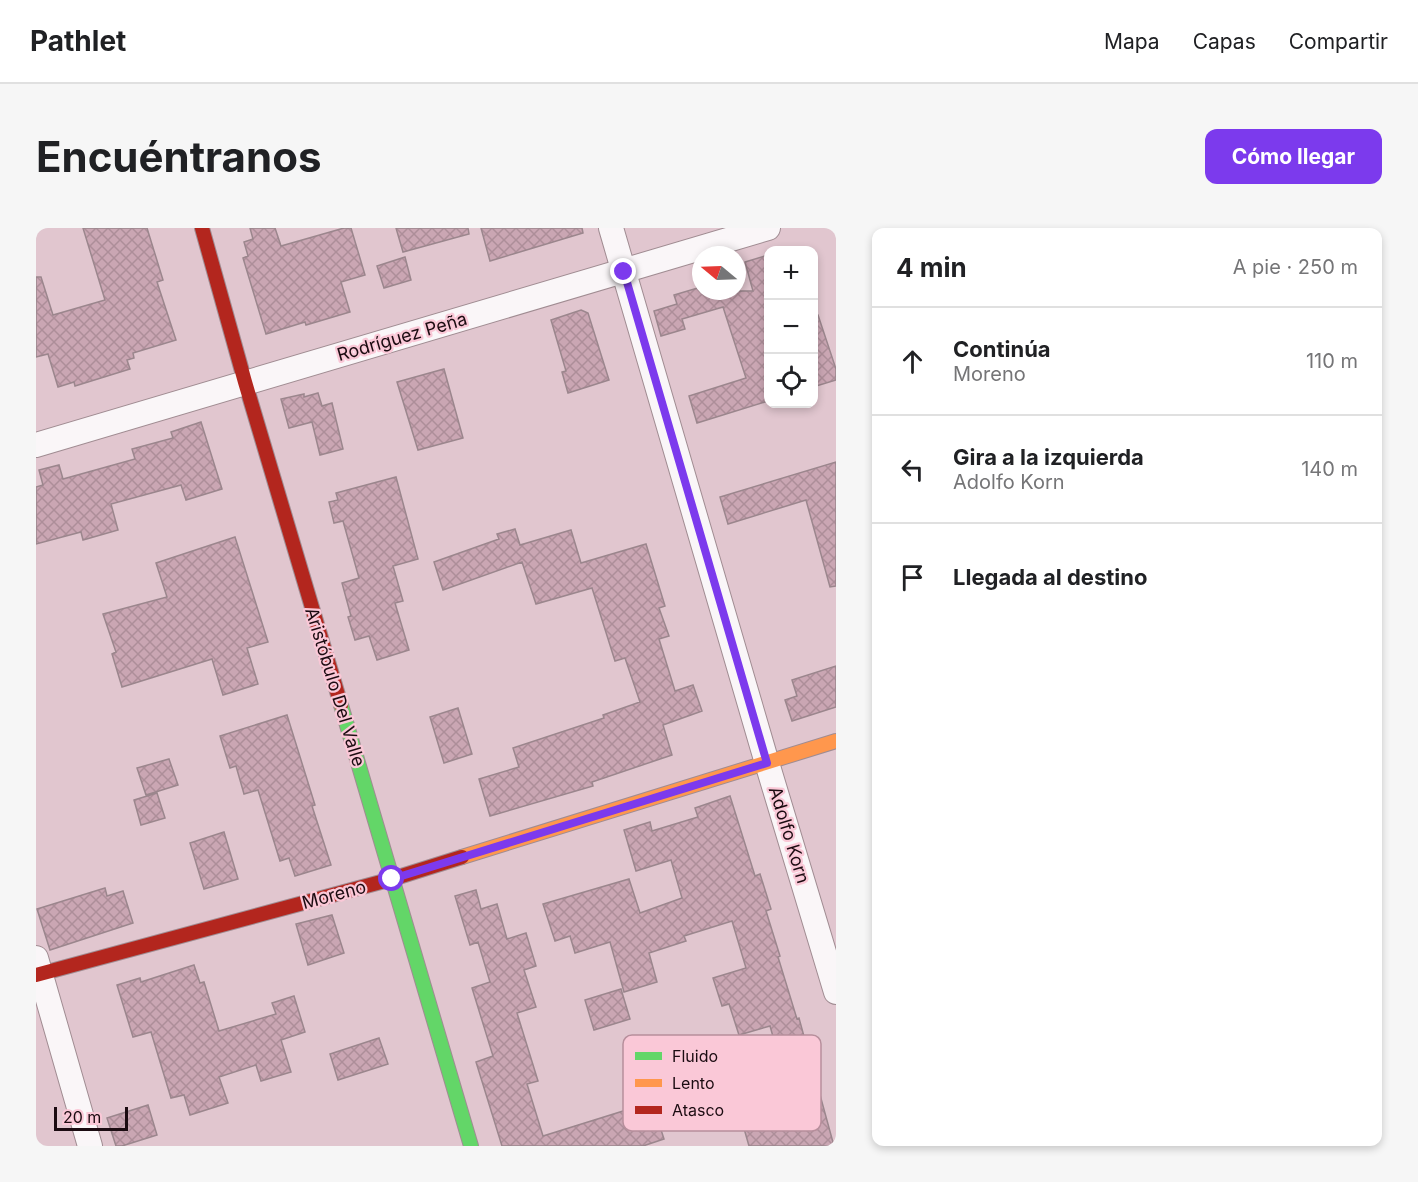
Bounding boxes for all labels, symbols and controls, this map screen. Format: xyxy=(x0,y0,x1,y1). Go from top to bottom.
text: Pathlet xyxy=(30,24,126,58)
text: Mapa xyxy=(1104,29,1160,54)
text: Capas xyxy=(1193,29,1256,54)
text: Compartir xyxy=(1289,29,1388,54)
button: Cómo llegar xyxy=(1205,129,1382,184)
text: Encuéntranos xyxy=(36,131,321,182)
north arrow xyxy=(692,246,746,300)
map controls xyxy=(764,246,818,408)
button: + xyxy=(764,246,818,300)
text: 4 min xyxy=(896,252,967,283)
text: A pie · 250 m xyxy=(1233,255,1358,279)
route end xyxy=(610,258,636,284)
button: − xyxy=(764,300,818,354)
street label: Rodríguez Peña xyxy=(335,308,469,365)
text: Continúa xyxy=(953,336,1051,362)
icon: ahead xyxy=(896,345,929,378)
text: 110 m xyxy=(1306,349,1358,373)
button: locate xyxy=(764,354,818,408)
text: Moreno xyxy=(953,362,1026,386)
text: Gira a la izquierda xyxy=(953,444,1144,470)
icon: left xyxy=(896,453,929,486)
text: 140 m xyxy=(1301,457,1358,481)
text: Adolfo Korn xyxy=(953,470,1065,494)
icon: arrive xyxy=(896,561,929,594)
text: Llegada al destino xyxy=(953,564,1147,590)
street label: Aristóbulo Del Valle xyxy=(301,605,370,769)
street label: Adolfo Korn xyxy=(765,784,814,886)
route start xyxy=(378,865,404,891)
street label: Moreno xyxy=(300,876,368,913)
legend xyxy=(623,1035,821,1131)
text: Fluido xyxy=(672,1046,718,1066)
text: Lento xyxy=(672,1073,715,1093)
text: Atasco xyxy=(672,1100,724,1120)
scale bar xyxy=(54,1104,128,1132)
text: 20 m xyxy=(63,1107,101,1127)

